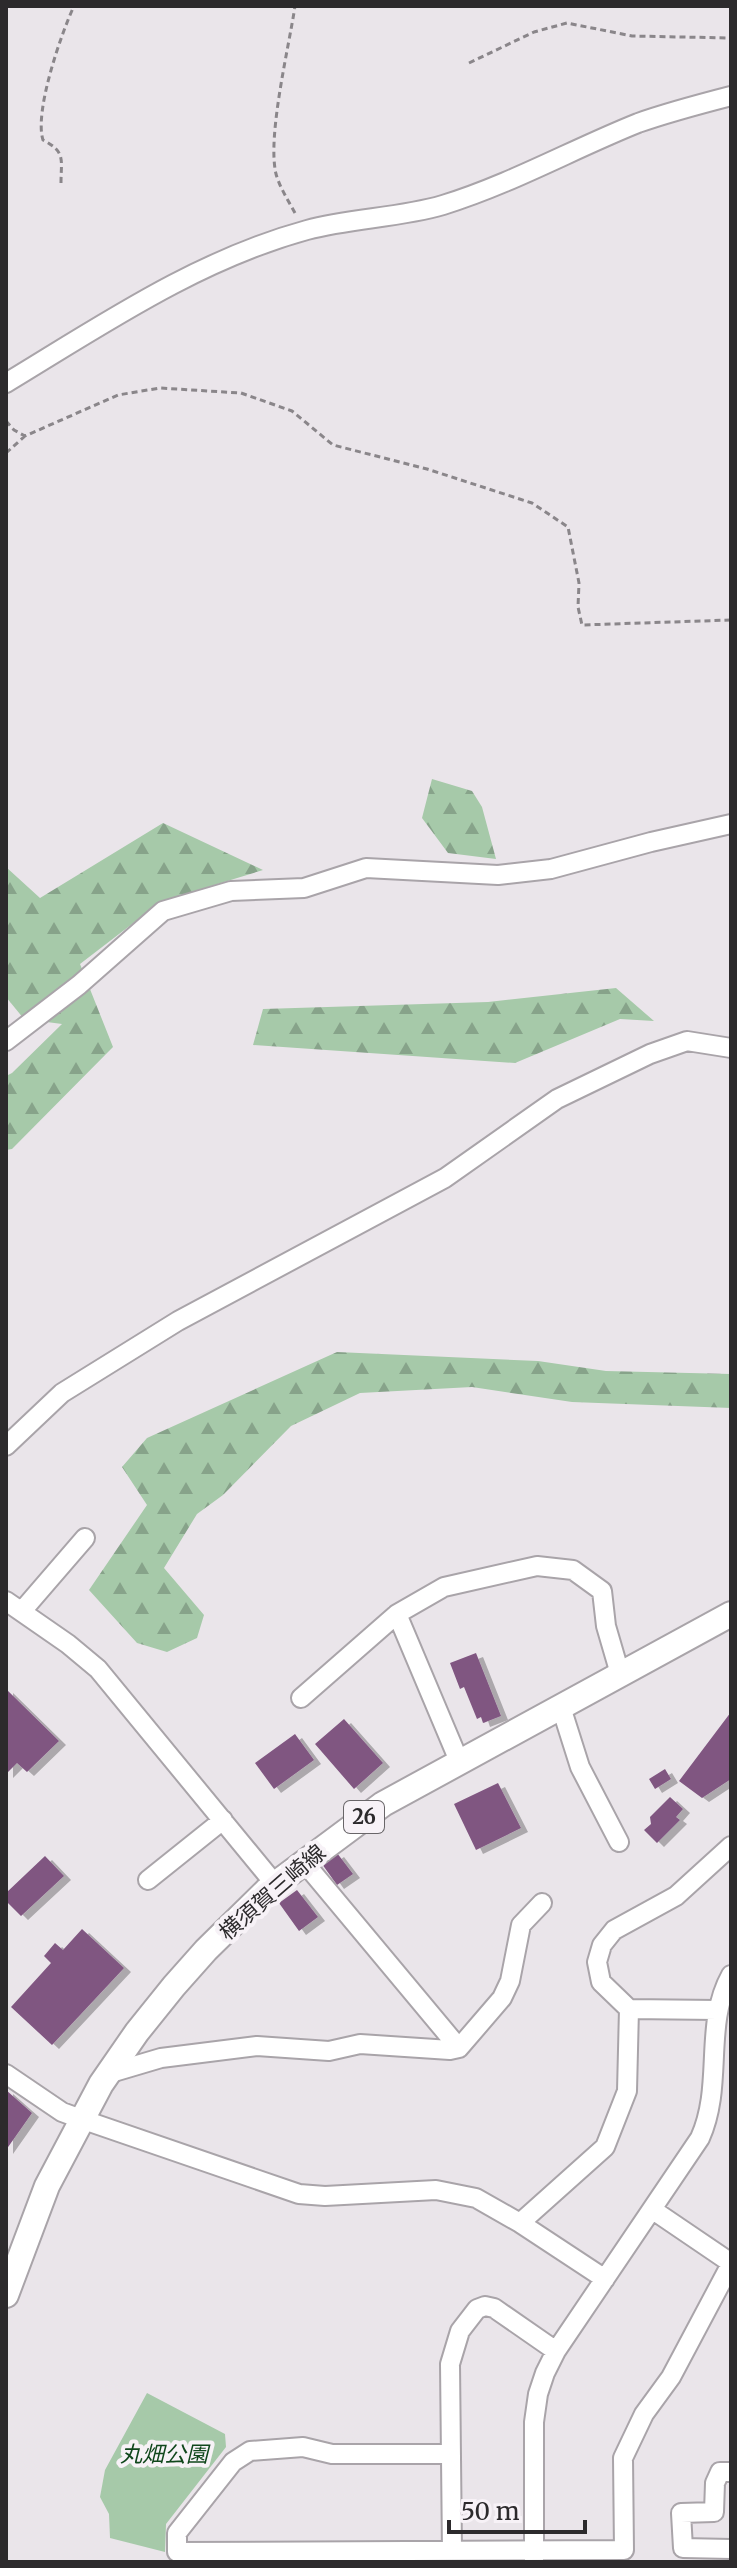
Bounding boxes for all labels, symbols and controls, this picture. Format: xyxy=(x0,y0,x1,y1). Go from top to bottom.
road number: 26 xyxy=(344,1801,384,1833)
street label: 横須賀三崎線 xyxy=(213,1838,331,1946)
park label: 丸畑公園 xyxy=(120,2440,211,2468)
scale bar xyxy=(449,2484,585,2534)
text: 50 m xyxy=(461,2496,520,2527)

